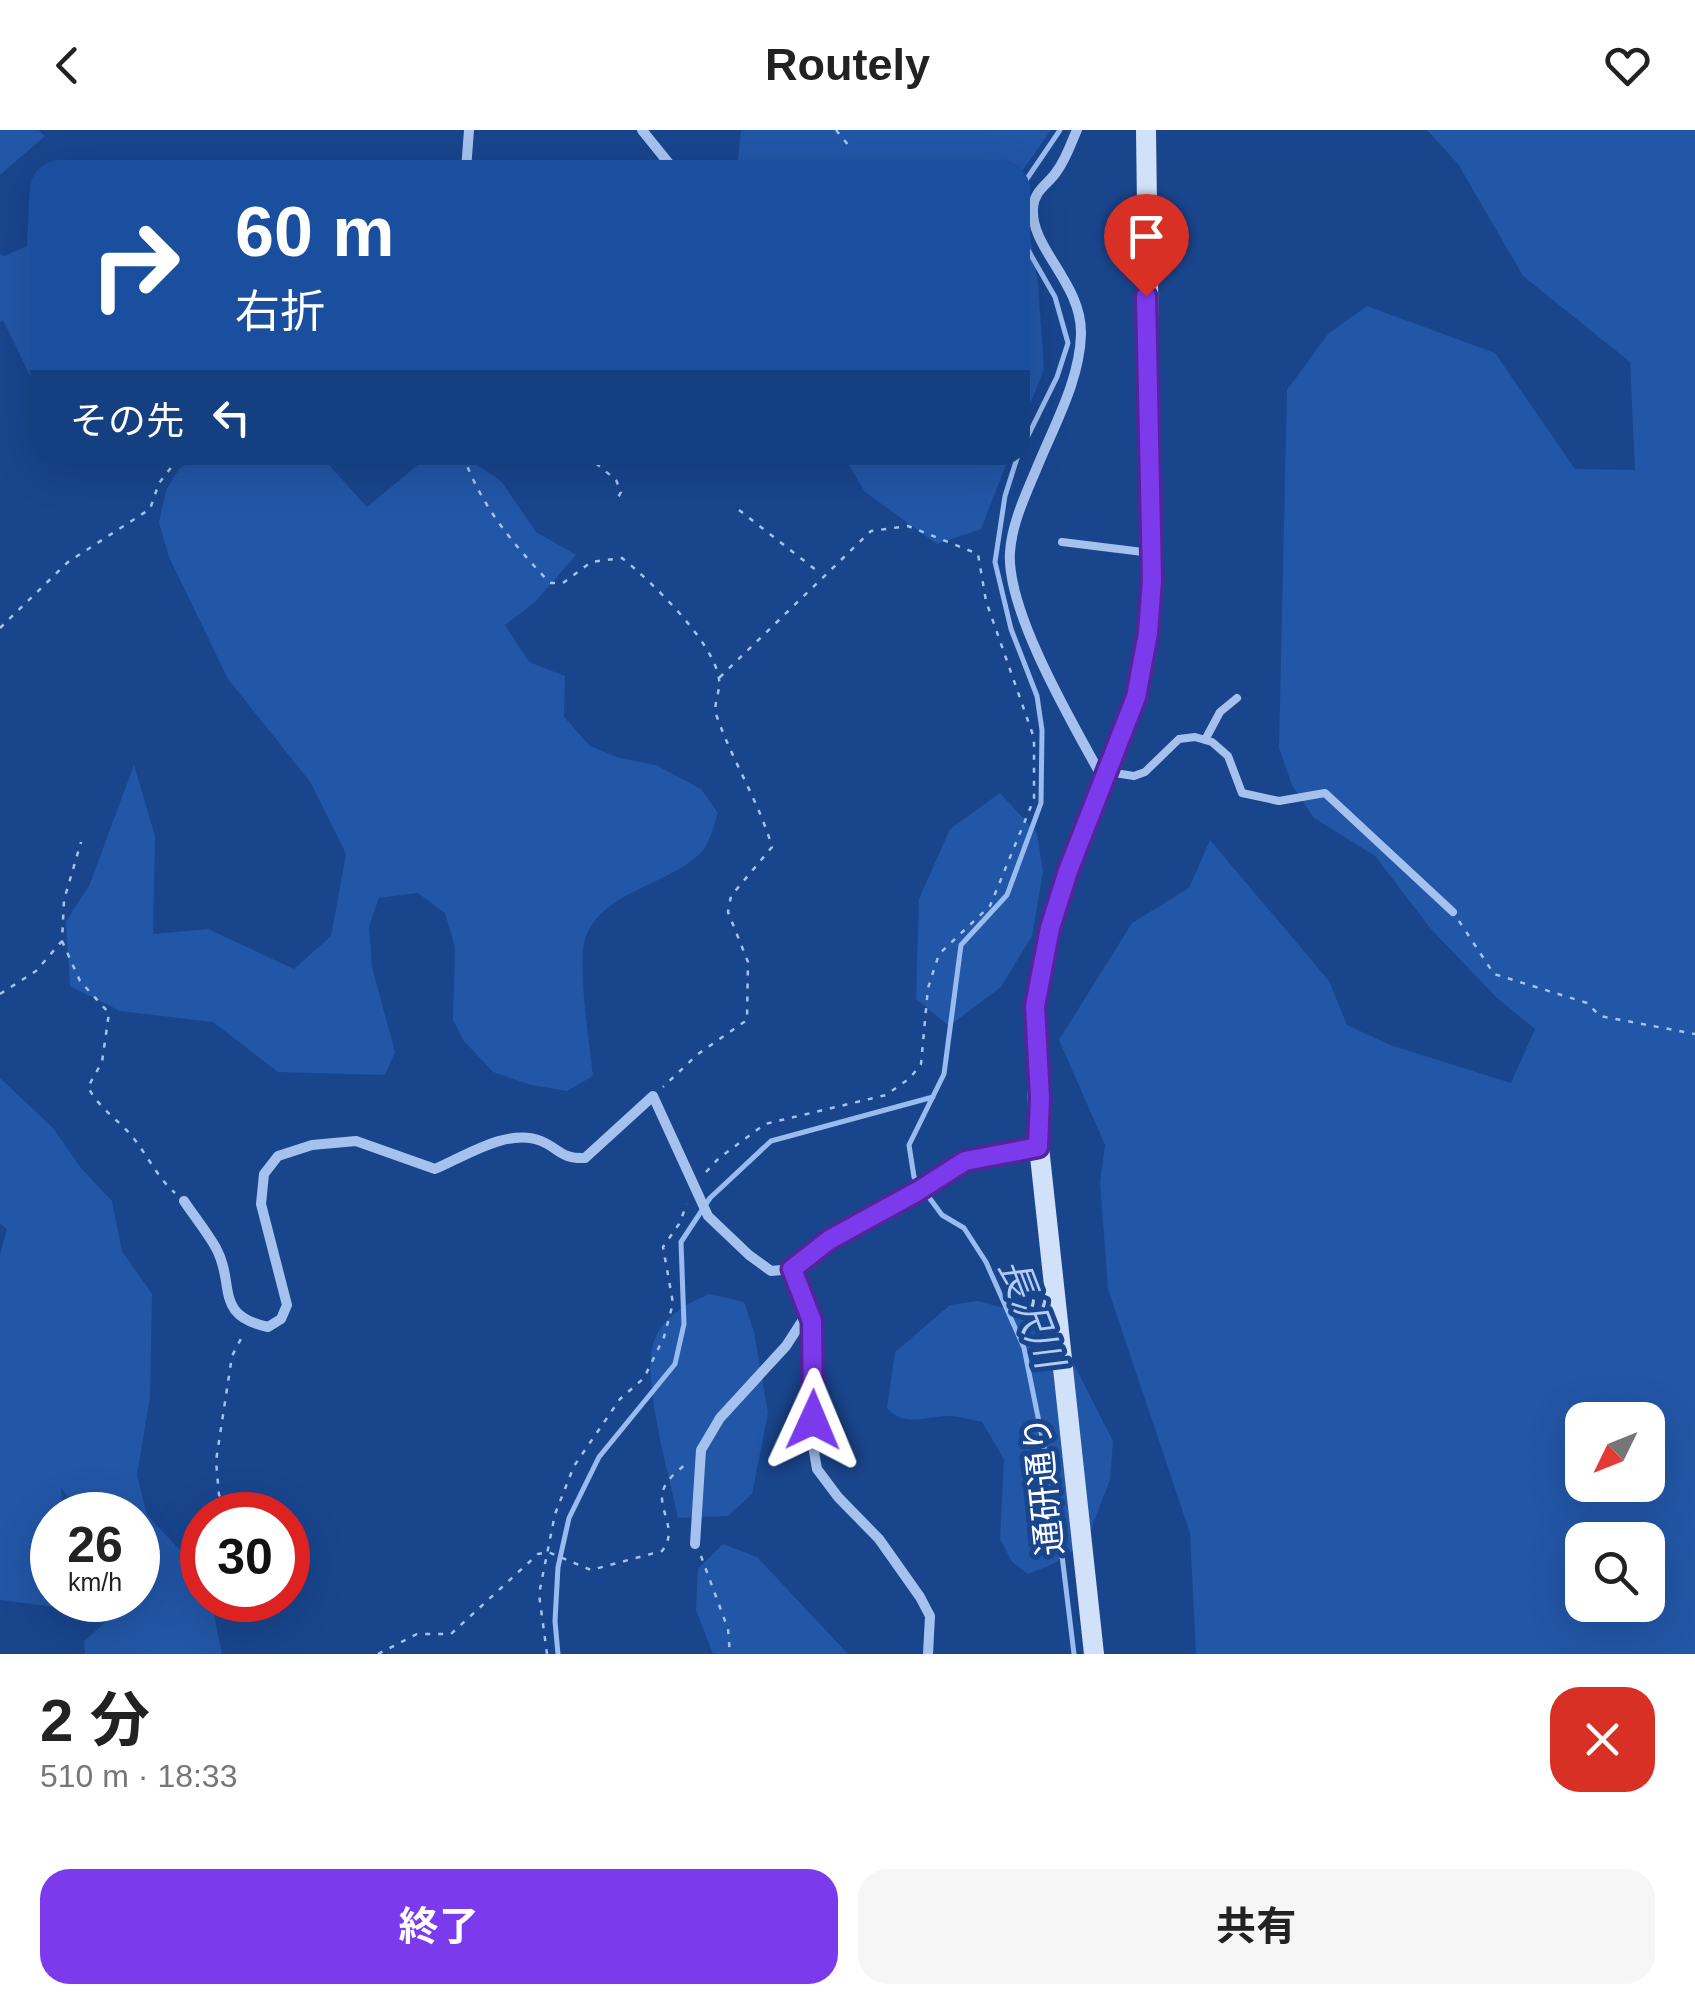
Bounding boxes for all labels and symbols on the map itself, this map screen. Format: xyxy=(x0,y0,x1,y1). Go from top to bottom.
pin xyxy=(1104,194,1189,297)
water label: 長沢川 xyxy=(991,1252,1072,1377)
position arrow xyxy=(761,1368,865,1472)
north arrow xyxy=(1565,1402,1665,1502)
street label: 通研通り xyxy=(1016,1414,1070,1558)
speed limit sign: 30 xyxy=(180,1492,310,1622)

